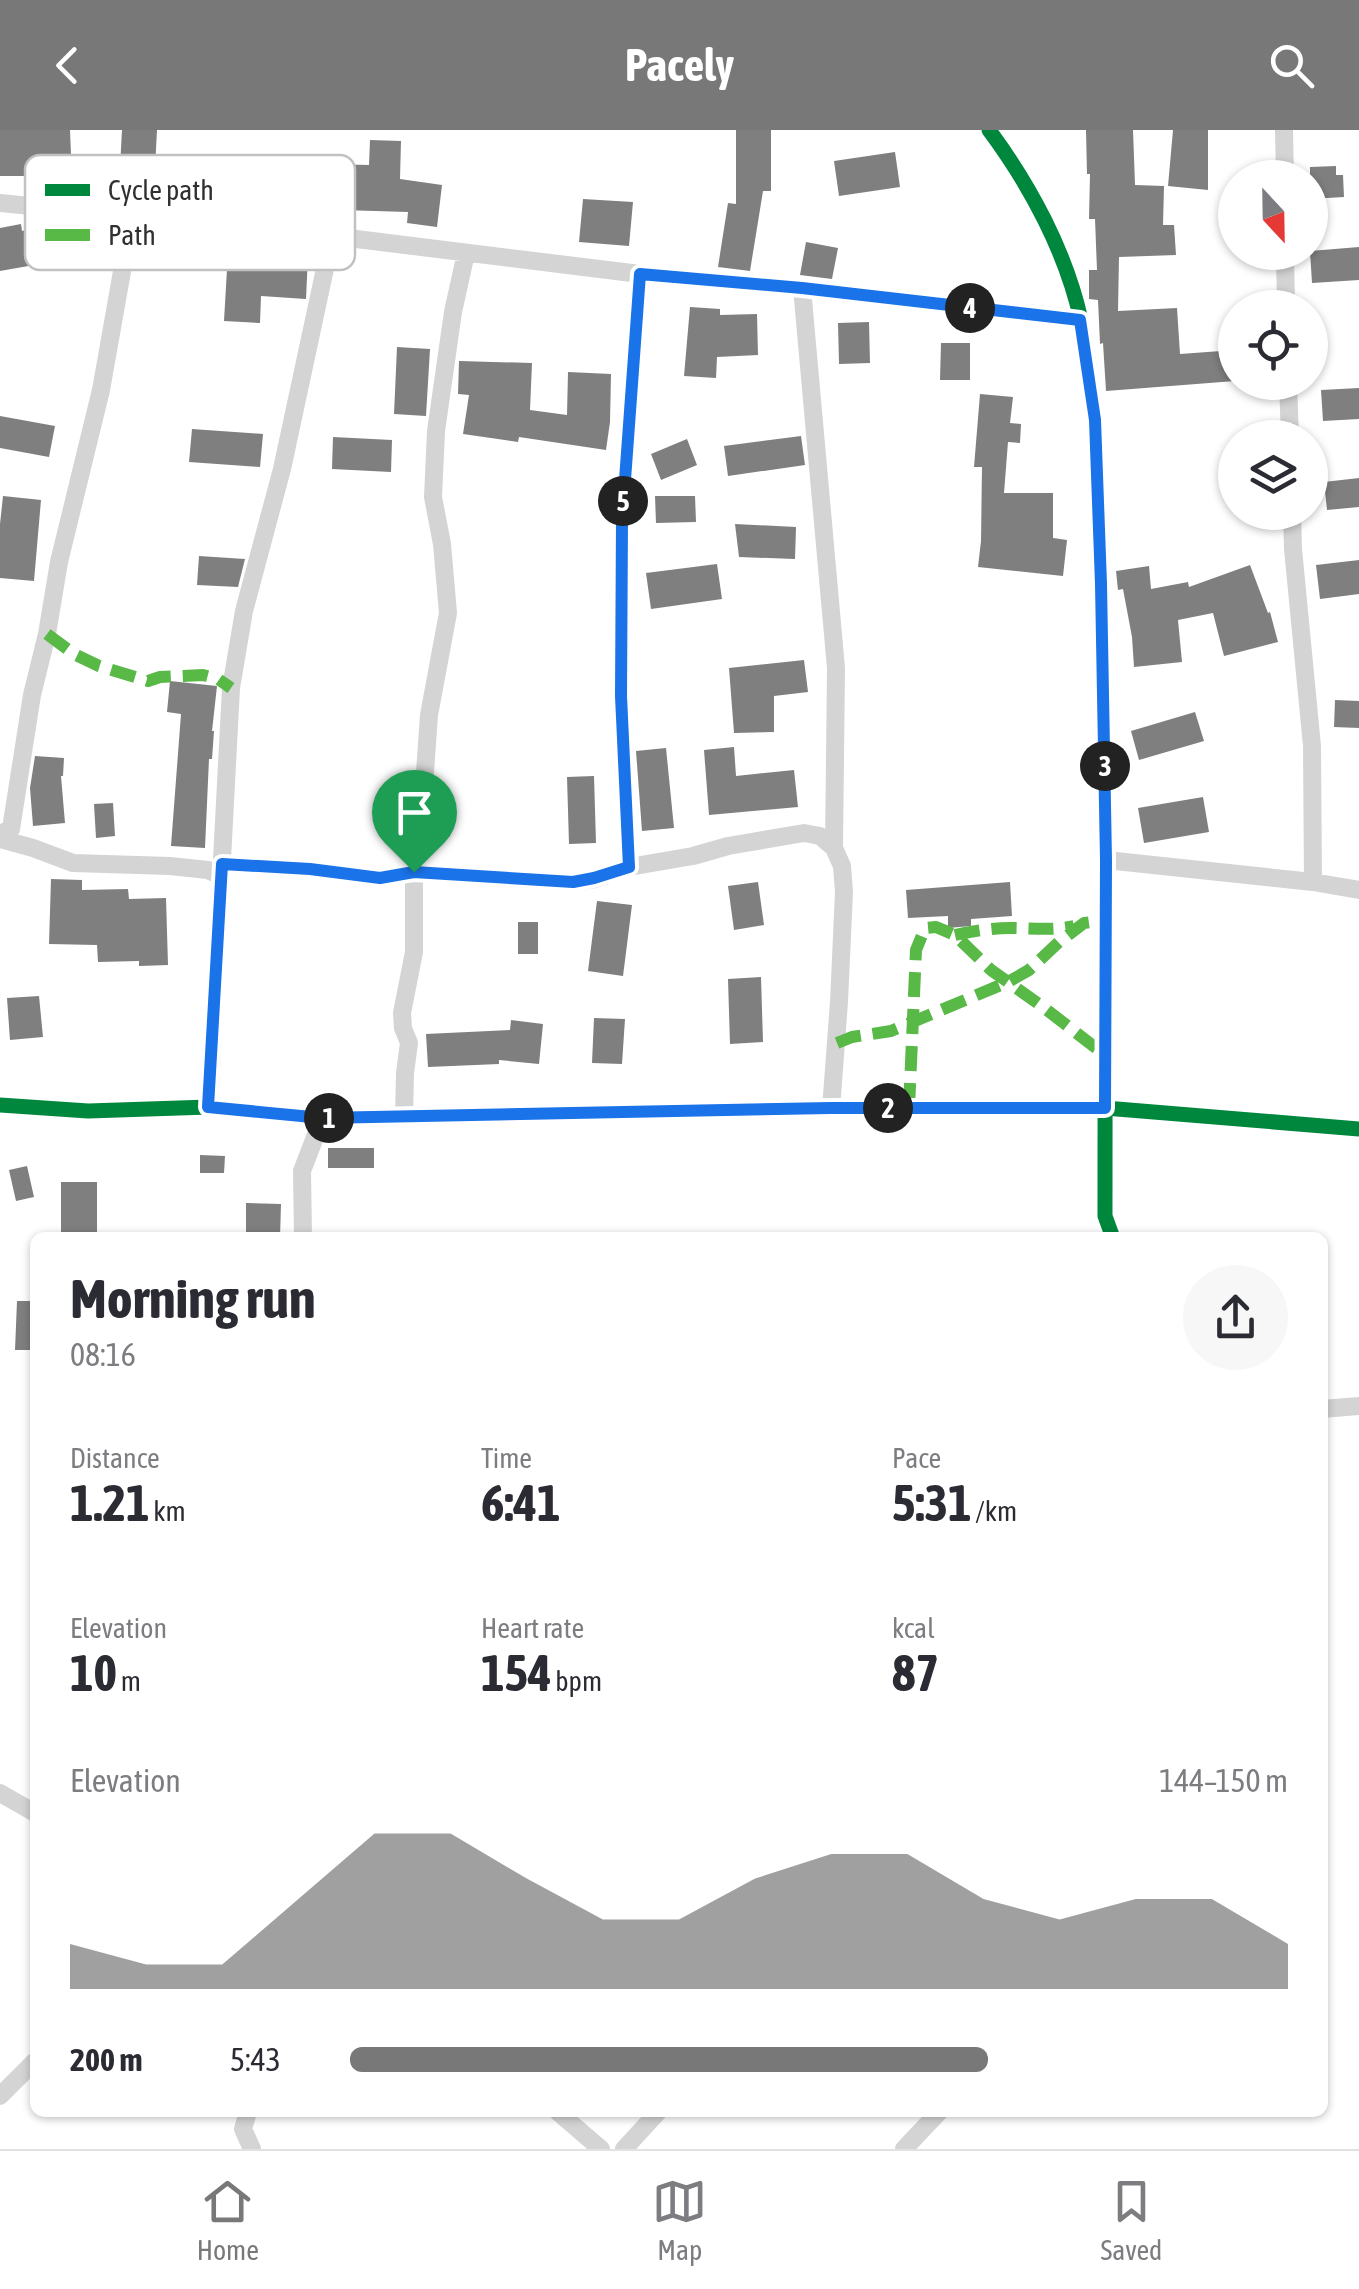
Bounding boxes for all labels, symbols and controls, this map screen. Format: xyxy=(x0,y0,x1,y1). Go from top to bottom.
icon: back xyxy=(40,38,95,93)
icon: search xyxy=(1264,38,1319,93)
text: Pacely xyxy=(625,39,734,91)
legend xyxy=(25,155,355,270)
north arrow xyxy=(1218,160,1328,270)
map controls xyxy=(1218,160,1328,530)
text: Cycle path xyxy=(108,174,214,206)
text: Path xyxy=(108,219,156,251)
pin: 4 xyxy=(945,283,995,333)
button: locate xyxy=(1218,290,1328,400)
text: 4 xyxy=(963,292,977,324)
button: layers xyxy=(1218,420,1328,530)
pin: 5 xyxy=(598,476,648,526)
text: 5 xyxy=(616,485,630,517)
pin: 3 xyxy=(1080,741,1130,791)
text: 3 xyxy=(1098,750,1112,782)
pin xyxy=(372,770,457,873)
icon: arrive xyxy=(387,785,442,840)
pin: 2 xyxy=(863,1083,913,1133)
text: 2 xyxy=(881,1092,895,1124)
pin: 1 xyxy=(304,1093,354,1143)
text: 1 xyxy=(322,1102,336,1134)
button: share xyxy=(1183,1265,1288,1370)
text: Morning run xyxy=(70,1267,316,1330)
text: 08:16 xyxy=(70,1336,136,1373)
text: Distance xyxy=(70,1442,160,1474)
text: Time xyxy=(481,1442,532,1474)
text: Pace xyxy=(892,1442,941,1474)
text: 1.21 xyxy=(70,1474,149,1532)
text: 6:41 xyxy=(481,1474,560,1532)
text: 5:31 xyxy=(892,1474,971,1532)
text: km xyxy=(149,1495,186,1527)
text: /km xyxy=(971,1495,1017,1527)
text: Elevation xyxy=(70,1612,167,1644)
text: Heart rate xyxy=(481,1612,584,1644)
text: kcal xyxy=(892,1612,935,1644)
text: 10 xyxy=(70,1644,117,1702)
text: 154 xyxy=(481,1644,552,1702)
text: 87 xyxy=(892,1644,939,1702)
text: m xyxy=(117,1665,141,1697)
text: bpm xyxy=(552,1665,602,1697)
text: Elevation xyxy=(70,1762,181,1799)
text: 144–150 m xyxy=(1159,1762,1288,1799)
text: 200 m xyxy=(70,2041,143,2078)
text: 5:43 xyxy=(230,2041,281,2078)
tab: Home xyxy=(197,2174,259,2266)
tab: Map xyxy=(652,2174,707,2266)
tab: Saved xyxy=(1100,2174,1162,2266)

